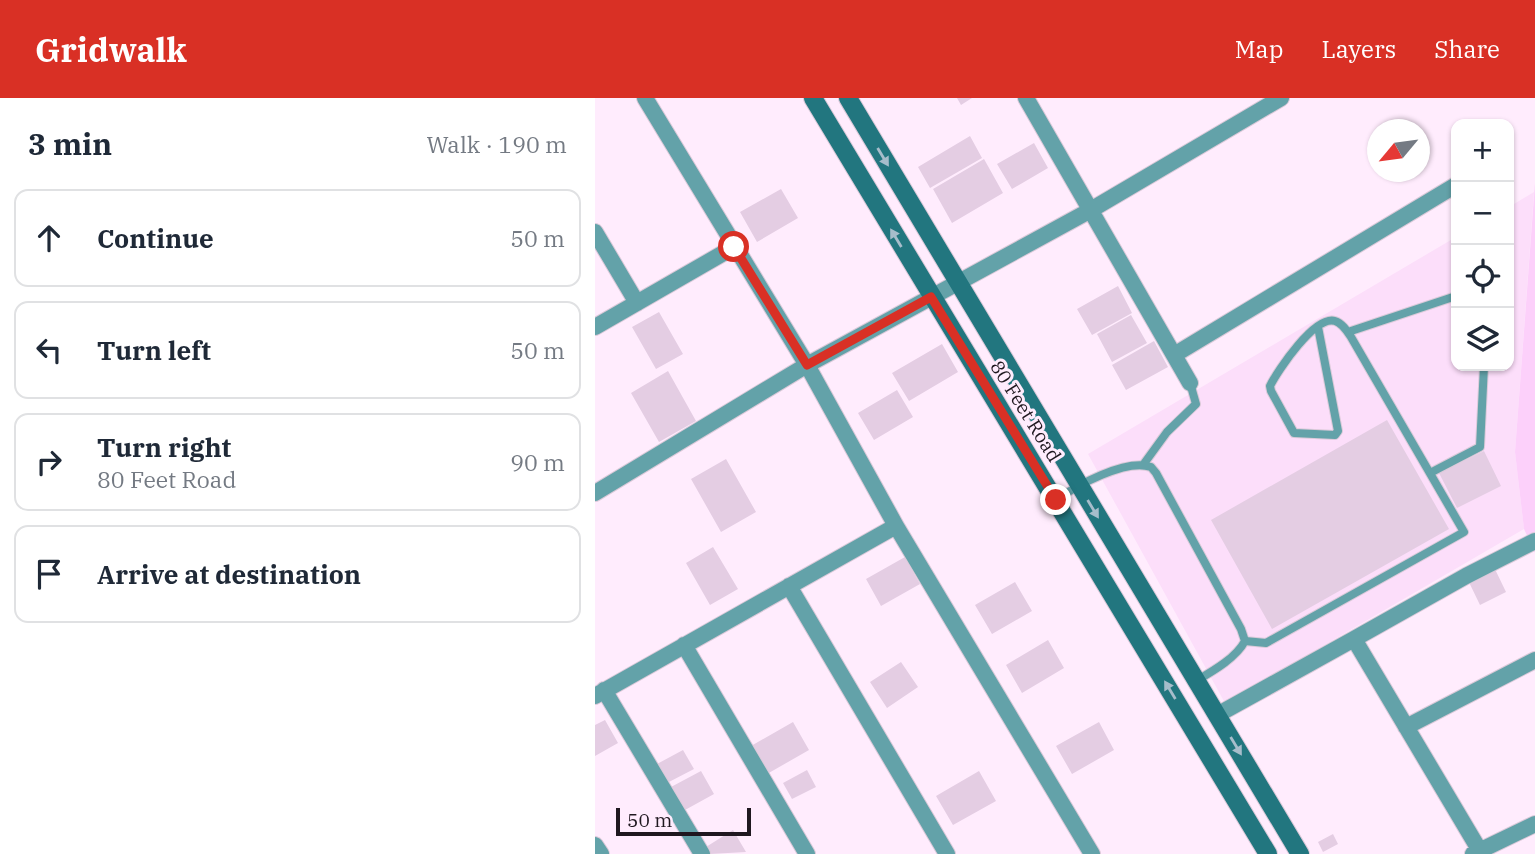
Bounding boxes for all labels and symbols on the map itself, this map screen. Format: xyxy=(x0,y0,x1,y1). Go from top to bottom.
north arrow xyxy=(1367,119,1430,182)
one-way arrow xyxy=(877,147,889,166)
one-way arrow xyxy=(890,229,902,248)
route start xyxy=(718,231,749,262)
street label: 80 Feet Road xyxy=(985,356,1067,466)
route end xyxy=(1040,484,1071,515)
one-way arrow xyxy=(1087,500,1100,519)
one-way arrow xyxy=(1164,681,1176,700)
one-way arrow xyxy=(1230,736,1242,756)
scale bar xyxy=(616,805,751,837)

